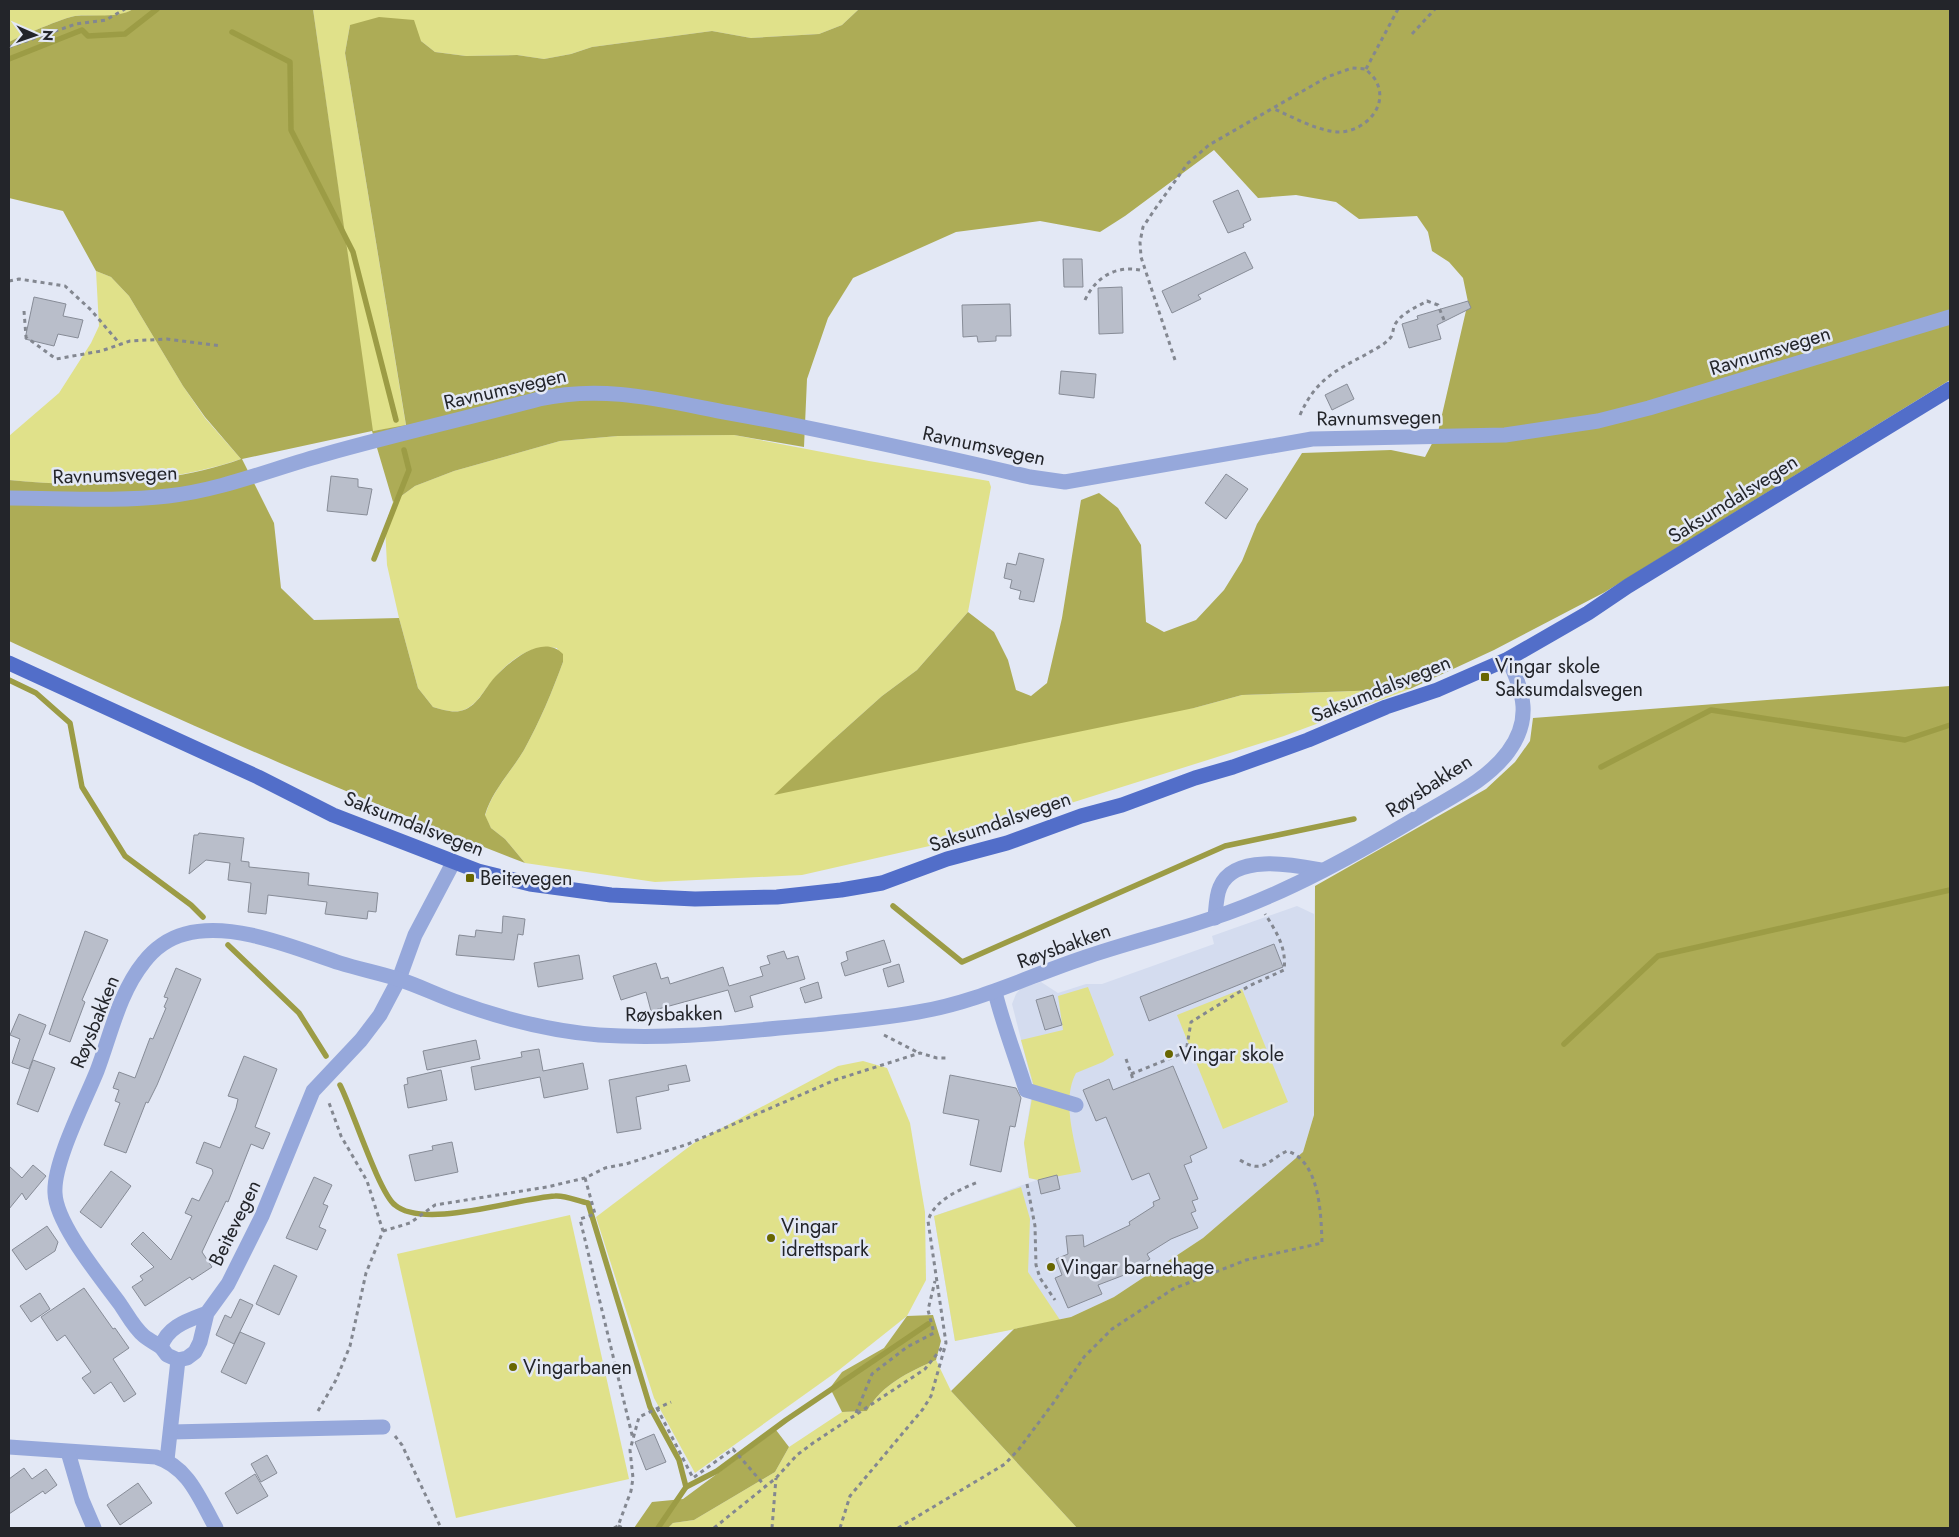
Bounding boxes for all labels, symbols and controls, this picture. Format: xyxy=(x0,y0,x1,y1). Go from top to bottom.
north arrow xyxy=(10,10,60,60)
text: N xyxy=(38,30,58,41)
street label: Ravnumsvegen xyxy=(1706,319,1834,383)
street label: Ravnumsvegen xyxy=(441,361,569,417)
street label: Ravnumsvegen xyxy=(1316,402,1442,434)
street label: Ravnumsvegen xyxy=(920,419,1048,473)
street label: Saksumdalsvegen xyxy=(1663,447,1803,551)
street label: Ravnumsvegen xyxy=(52,458,178,492)
street label: Saksumdalsvegen xyxy=(1307,648,1455,730)
place label: Vingar skole Saksumdalsvegen xyxy=(1495,652,1643,704)
marker: Vingar skole Saksumdalsvegen xyxy=(1479,671,1491,683)
street label: Røysbakken xyxy=(1380,747,1478,825)
street label: Saksumdalsvegen xyxy=(340,784,488,864)
street label: Saksumdalsvegen xyxy=(925,784,1075,860)
place label: Beitevegen xyxy=(480,864,572,893)
marker: Beitevegen xyxy=(464,872,476,884)
street label: Røysbakken xyxy=(1013,916,1115,976)
street label: Røysbakken xyxy=(63,971,127,1073)
street label: Røysbakken xyxy=(625,999,723,1029)
place label: Vingar skole xyxy=(1179,1040,1284,1069)
marker: Vingar skole xyxy=(1163,1048,1175,1060)
street label: Beitevegen xyxy=(202,1175,268,1271)
place label: Vingar idrettspark xyxy=(781,1212,869,1264)
marker: Vingar idrettspark xyxy=(765,1232,777,1244)
place label: Vingar barnehage xyxy=(1061,1253,1214,1282)
marker: Vingar barnehage xyxy=(1045,1261,1057,1273)
place label: Vingarbanen xyxy=(523,1353,632,1382)
marker: Vingarbanen xyxy=(507,1361,519,1373)

